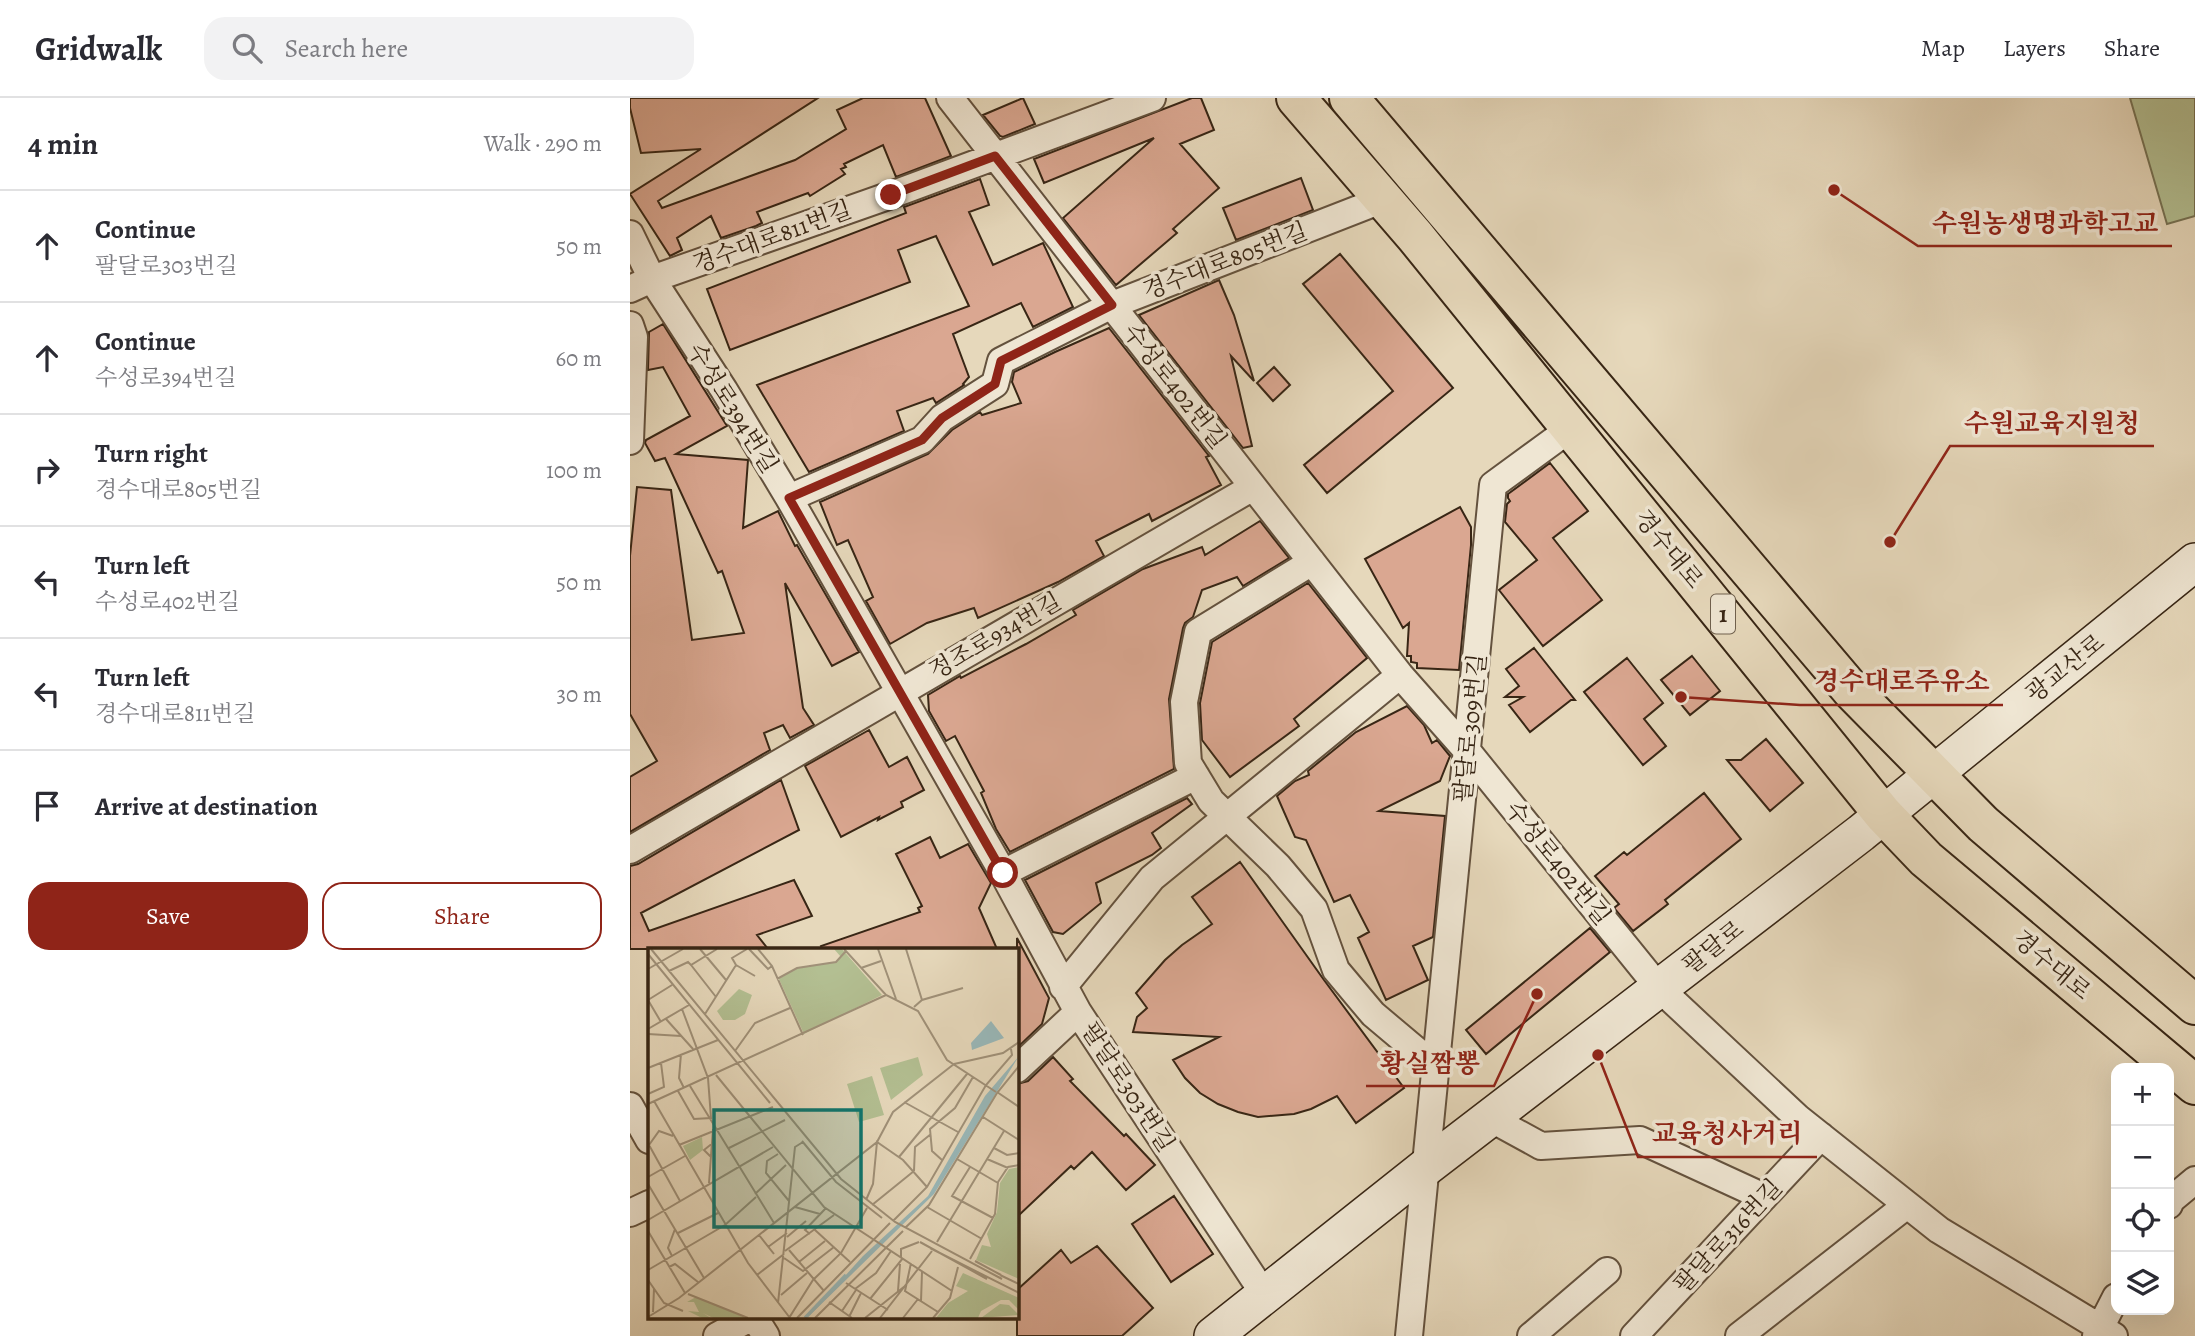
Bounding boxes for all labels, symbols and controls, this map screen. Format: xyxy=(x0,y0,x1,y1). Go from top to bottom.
search box xyxy=(204,17,694,80)
text: Gridwalk xyxy=(35,26,162,71)
icon: search xyxy=(228,29,266,67)
text: Search here xyxy=(284,31,408,66)
text: Map xyxy=(1921,32,1965,64)
text: Layers xyxy=(2003,32,2066,64)
text: Share xyxy=(2104,32,2160,64)
text: 4 min xyxy=(28,124,98,164)
text: Walk · 290 m xyxy=(484,128,602,159)
route end xyxy=(875,179,906,210)
street label: 경수대로811번길 xyxy=(688,193,856,281)
callout: 수원농생명과학고교 xyxy=(1918,199,2172,246)
text: 수원농생명과학고교 xyxy=(1932,206,2158,241)
text: Continue xyxy=(95,212,196,247)
street label: 경수대로805번길 xyxy=(1138,215,1312,307)
icon: ahead xyxy=(28,227,66,265)
text: 50 m xyxy=(556,231,602,262)
text: 팔달로303번길 xyxy=(95,250,238,281)
street label: 수성로402번길 xyxy=(1116,317,1234,455)
text: Continue xyxy=(95,324,196,359)
street label: 수성로394번길 xyxy=(680,337,786,479)
icon: ahead xyxy=(28,339,66,377)
text: 60 m xyxy=(555,343,602,374)
text: 수성로394번길 xyxy=(95,362,237,393)
callout: 수원교육지원청 xyxy=(1950,399,2154,446)
text: 수원교육지원청 xyxy=(1964,406,2140,441)
text: Turn right xyxy=(95,436,208,471)
icon: right xyxy=(28,451,66,489)
text: 100 m xyxy=(546,455,602,486)
text: 경수대로805번길 xyxy=(95,474,262,505)
street label: 경수대로 xyxy=(1627,503,1711,595)
text: Turn left xyxy=(95,548,190,583)
icon: left xyxy=(28,563,66,601)
text: 50 m xyxy=(556,567,602,598)
street label: 정조로934번길 xyxy=(923,585,1067,687)
text: 수성로402번길 xyxy=(95,586,240,617)
road number: 1 xyxy=(1711,594,1735,634)
street label: 광교산로 xyxy=(2019,626,2111,710)
street label: 팔달로309번길 xyxy=(1446,652,1494,804)
callout: 경수대로주유소 xyxy=(1800,658,2003,705)
text: Turn left xyxy=(95,660,190,695)
text: 경수대로주유소 xyxy=(1814,664,1990,699)
icon: left xyxy=(28,675,66,713)
text: 30 m xyxy=(556,679,602,710)
text: 경수대로811번길 xyxy=(95,698,255,729)
icon: arrive xyxy=(28,787,66,825)
text: Arrive at destination xyxy=(95,789,318,824)
street label: 수성로402번길 xyxy=(1498,794,1618,932)
route start xyxy=(987,857,1018,888)
button: Save xyxy=(28,882,308,950)
button: Share xyxy=(322,882,602,950)
street label: 팔달로 xyxy=(1676,913,1750,981)
street label: 경수대로 xyxy=(2006,923,2098,1007)
inset map xyxy=(648,948,1018,1318)
street label: 팔달로303번길 xyxy=(1074,1016,1182,1158)
callout: 황실짬뽕 xyxy=(1366,1039,1494,1086)
text: 황실짬뽕 xyxy=(1380,1046,1480,1081)
map controls xyxy=(2111,1063,2174,1315)
button: + xyxy=(2111,1063,2174,1126)
callout: 교육청사거리 xyxy=(1638,1110,1817,1157)
text: 교육청사거리 xyxy=(1652,1116,1802,1151)
button: − xyxy=(2111,1126,2174,1189)
street label: 팔달로316번길 xyxy=(1667,1172,1789,1300)
button: locate xyxy=(2111,1189,2174,1252)
button: layers xyxy=(2111,1252,2174,1315)

